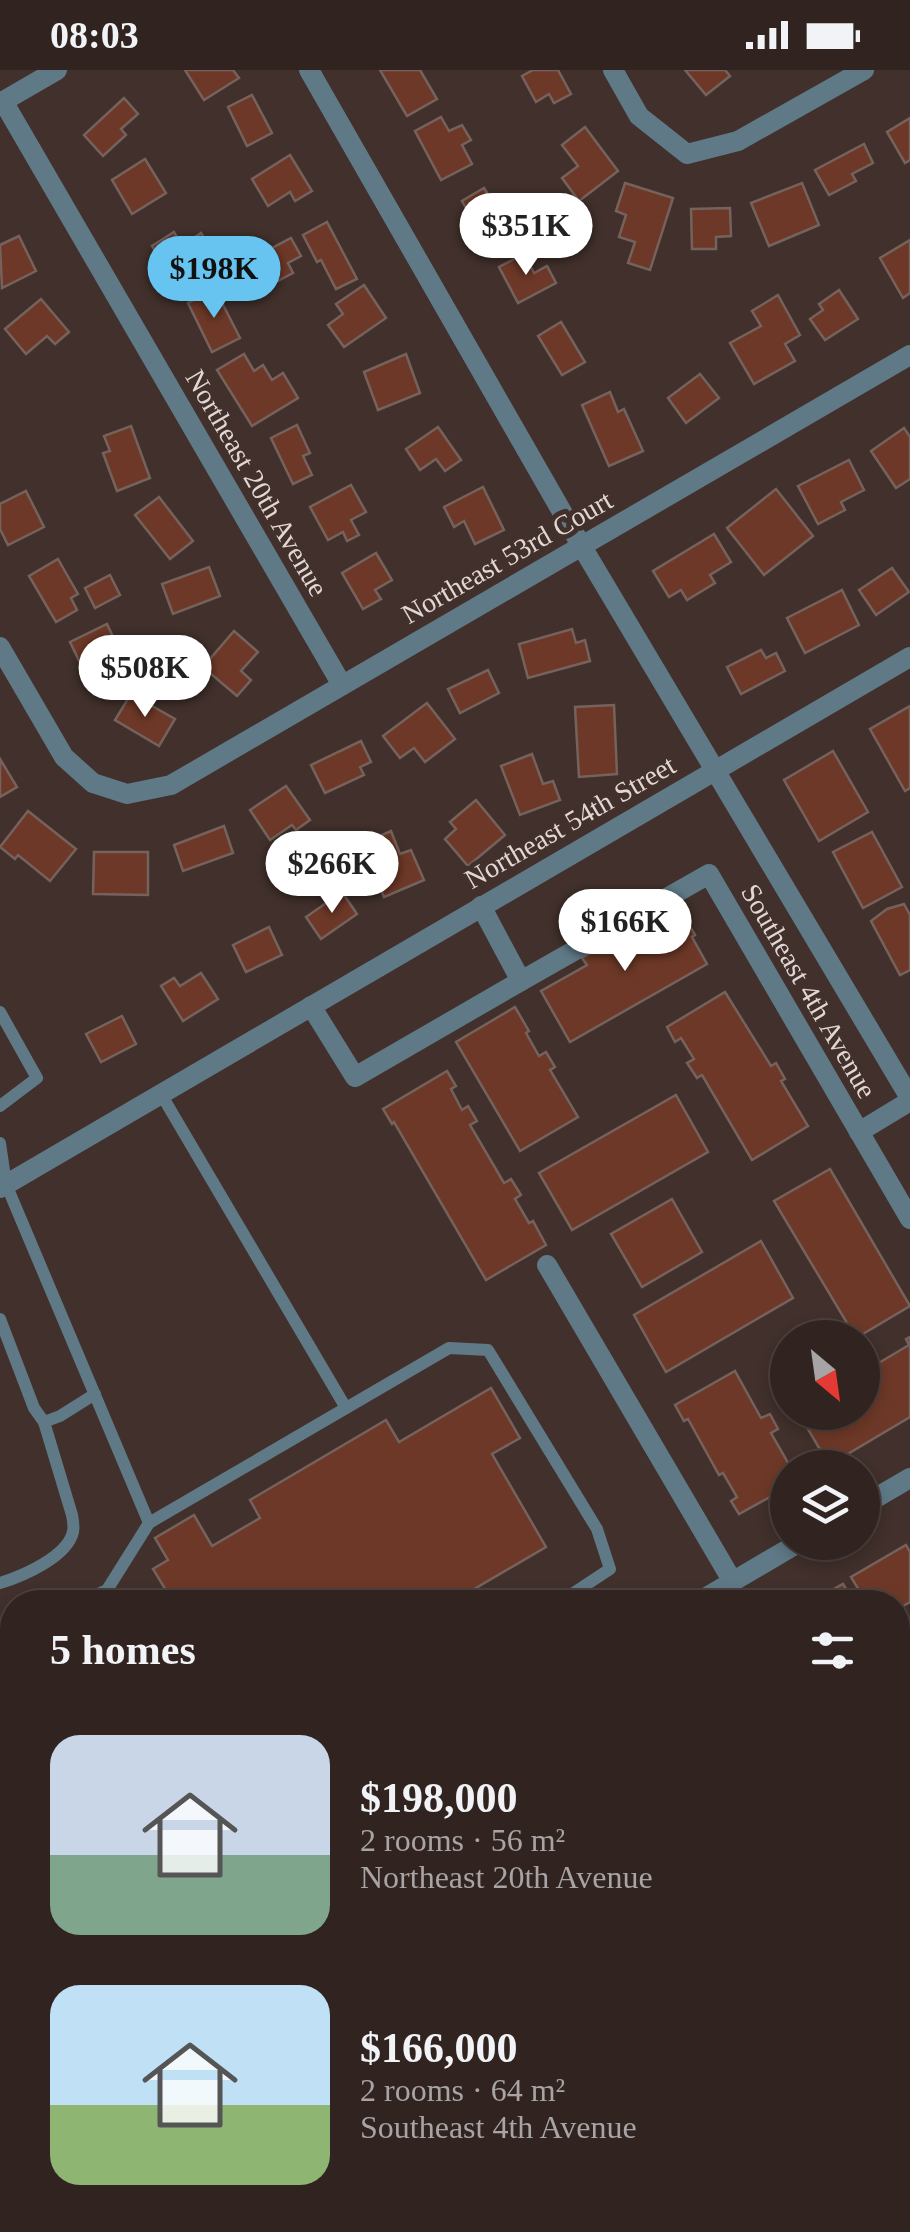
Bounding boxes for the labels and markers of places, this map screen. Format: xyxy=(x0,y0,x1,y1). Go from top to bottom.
pin: $351K xyxy=(456,193,596,278)
pin: $198K xyxy=(144,236,284,321)
pin: $508K xyxy=(75,635,215,720)
pin: $266K xyxy=(262,831,402,916)
pin: $166K xyxy=(555,889,695,974)

